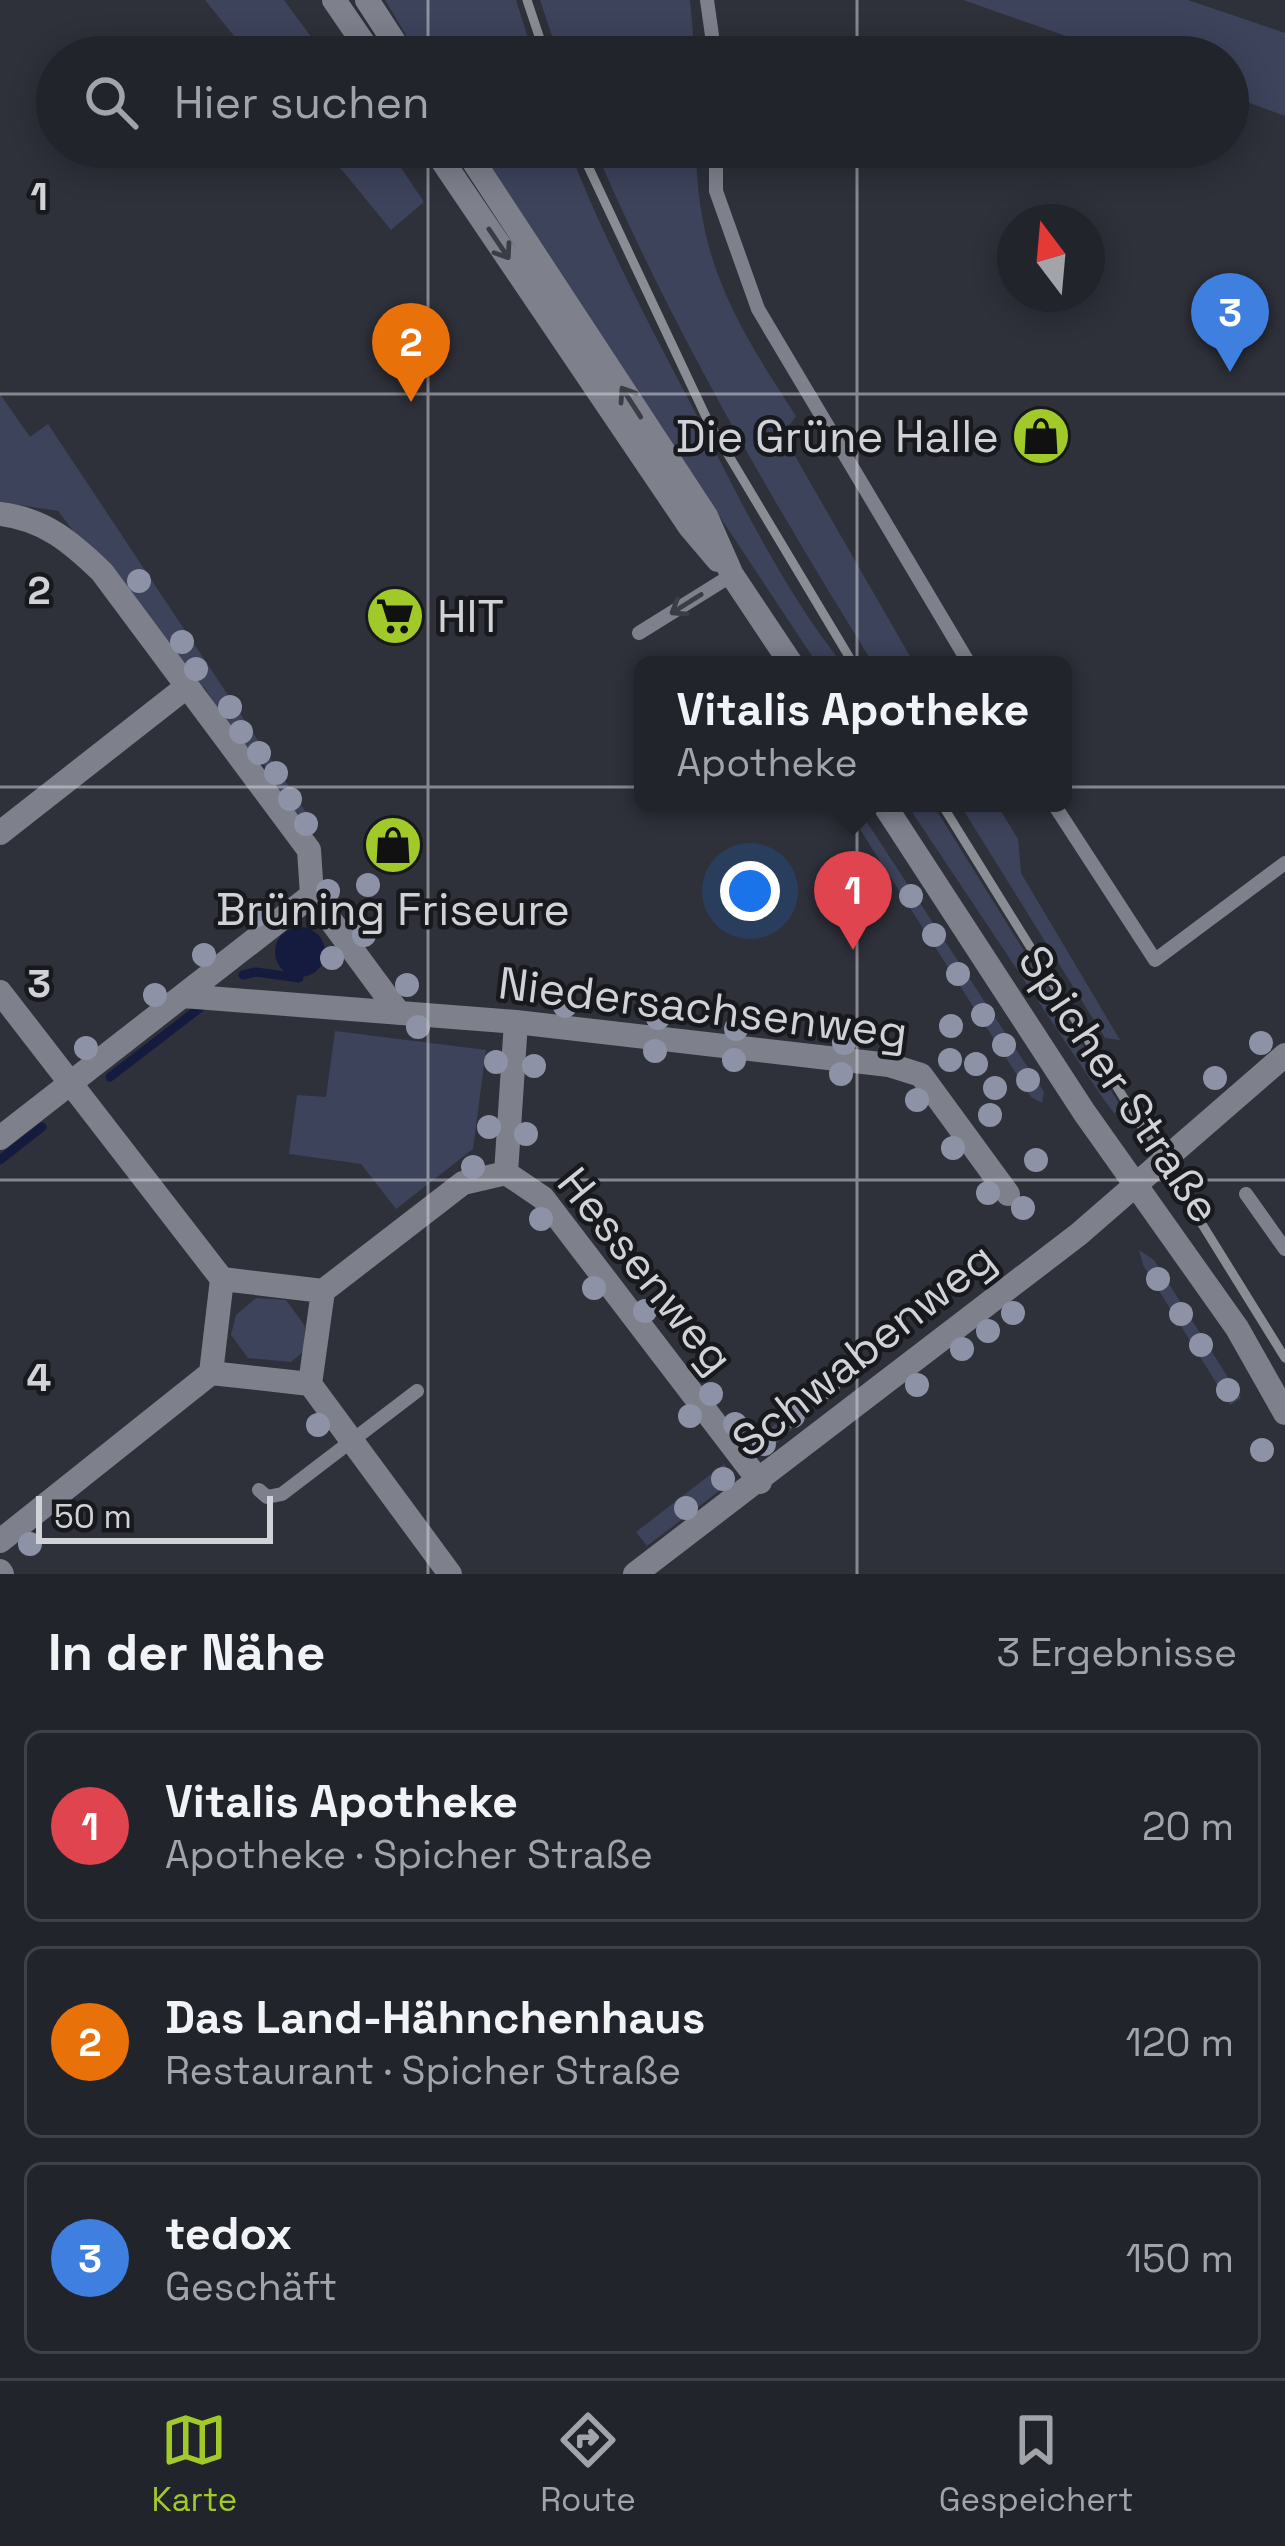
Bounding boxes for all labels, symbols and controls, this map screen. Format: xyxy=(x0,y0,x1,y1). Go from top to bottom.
search box xyxy=(36,36,1249,168)
icon: search xyxy=(78,69,144,135)
text: Hier suchen xyxy=(174,74,430,131)
text: 1 xyxy=(30,172,48,221)
north arrow xyxy=(997,204,1105,312)
one-way arrow xyxy=(486,227,511,260)
pin: 3 xyxy=(1191,273,1269,372)
pin: 2 xyxy=(372,303,450,402)
one-way arrow xyxy=(619,385,644,419)
shop icon: Die Grüne Halle xyxy=(1010,405,1072,467)
place label: Die Grüne Halle xyxy=(676,408,999,465)
text: 2 xyxy=(27,566,51,615)
supermarket icon: HIT xyxy=(364,585,426,647)
place label: HIT xyxy=(437,588,504,645)
one-way arrow xyxy=(670,592,704,616)
popup xyxy=(634,656,1072,812)
text: Vitalis Apotheke xyxy=(677,681,1029,738)
text: Apotheke xyxy=(677,738,858,787)
shop icon: Brüning Friseure xyxy=(362,814,424,876)
pin: 1 xyxy=(814,851,892,950)
your location xyxy=(720,861,780,921)
place label: Brüning Friseure xyxy=(216,881,570,938)
street label: Spicher Straße xyxy=(1006,935,1233,1234)
street label: Niedersachsenweg xyxy=(495,954,911,1061)
text: 3 xyxy=(27,959,51,1008)
street label: Hessenweg xyxy=(545,1156,746,1385)
street label: Schwabenweg xyxy=(721,1229,1006,1470)
text: 4 xyxy=(27,1353,51,1402)
scale bar xyxy=(36,1490,273,1543)
text: 50 m xyxy=(54,1496,132,1538)
text: In der Nähe xyxy=(48,1620,325,1685)
text: 3 Ergebnisse xyxy=(997,1628,1237,1677)
text: Vitalis Apotheke xyxy=(165,1773,518,1830)
text: 1 xyxy=(81,1802,99,1851)
text: 20 m xyxy=(1142,1802,1234,1851)
text: Apotheke · Spicher Straße xyxy=(165,1830,653,1879)
text: Das Land-Hähnchenhaus xyxy=(165,1989,705,2046)
text: 2 xyxy=(78,2018,102,2067)
text: 120 m xyxy=(1126,2018,1234,2067)
text: Restaurant · Spicher Straße xyxy=(165,2046,681,2095)
text: tedox xyxy=(165,2205,292,2262)
text: 3 xyxy=(78,2234,102,2283)
text: 150 m xyxy=(1126,2234,1234,2283)
text: Geschäft xyxy=(165,2262,337,2311)
tab: Karte xyxy=(152,2407,237,2521)
tab: Route xyxy=(540,2407,636,2521)
tab: Gespeichert xyxy=(939,2407,1133,2521)

